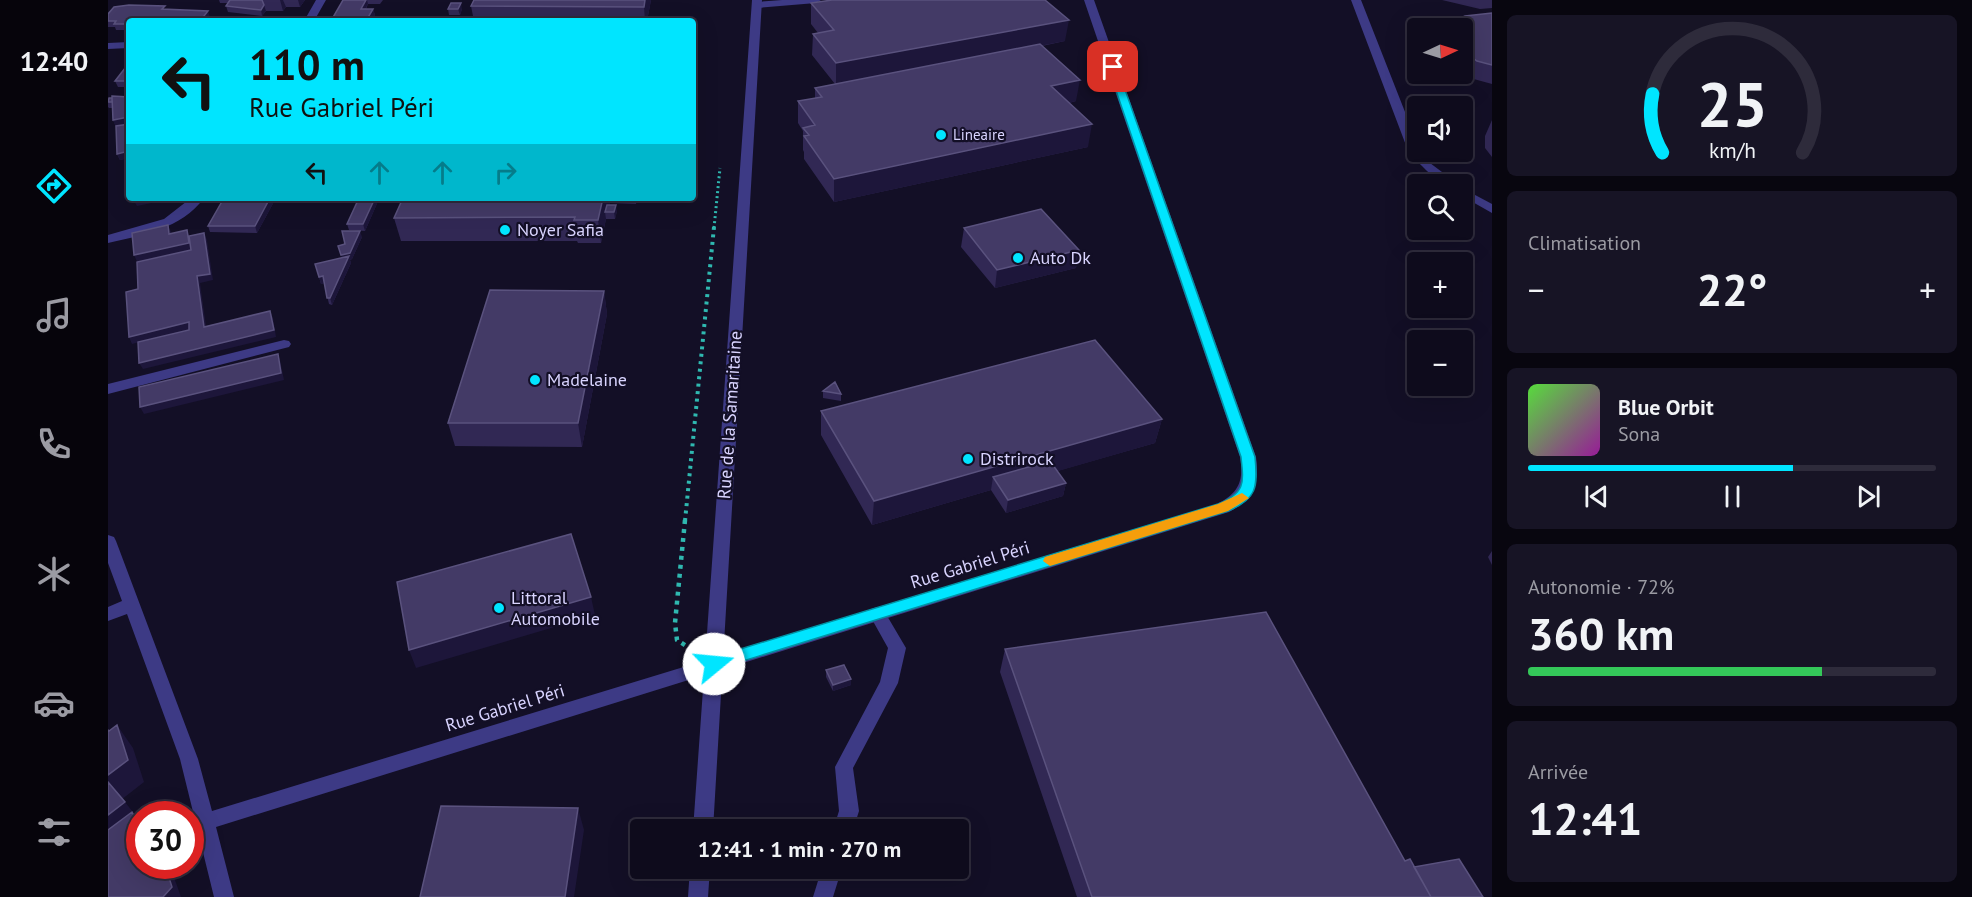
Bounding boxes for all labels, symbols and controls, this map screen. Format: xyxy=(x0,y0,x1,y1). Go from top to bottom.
north arrow xyxy=(1407,18,1473,84)
map controls xyxy=(1407,18,1473,396)
text: 110 m xyxy=(249,37,365,92)
pin xyxy=(1087,41,1138,92)
icon: left xyxy=(150,42,228,120)
text: 12:40 xyxy=(20,44,88,78)
icon: arrive xyxy=(1096,50,1129,83)
text: 25 xyxy=(1697,63,1767,144)
text: Rue Gabriel Péri xyxy=(249,90,434,124)
button: sound xyxy=(1407,96,1473,162)
place label: Lineaire xyxy=(953,125,1005,144)
marker: Lineaire xyxy=(934,128,948,142)
text: km/h xyxy=(1708,136,1755,164)
icon: left xyxy=(300,156,333,189)
icon: ahead xyxy=(363,156,396,189)
icon: ahead xyxy=(426,156,459,189)
icon: right xyxy=(489,156,522,189)
icon: directions xyxy=(33,165,75,207)
button: search xyxy=(1407,174,1473,240)
place label: Noyer Safia xyxy=(517,218,604,241)
marker: Noyer Safia xyxy=(498,223,512,237)
text: Climatisation xyxy=(1528,230,1641,256)
place label: Auto Dk xyxy=(1030,246,1091,269)
marker: Auto Dk xyxy=(1011,251,1025,265)
button: + xyxy=(1407,252,1473,318)
text: 22° xyxy=(1697,260,1767,318)
text: − xyxy=(1528,268,1545,311)
text: + xyxy=(1919,268,1936,311)
icon: music xyxy=(33,294,75,336)
street label: Rue de la Samaritaine xyxy=(712,330,747,500)
button: − xyxy=(1407,330,1473,396)
place label: Madelaine xyxy=(547,368,627,391)
marker: Madelaine xyxy=(528,373,542,387)
text: Blue Orbit xyxy=(1618,393,1714,421)
text: Sona xyxy=(1618,421,1660,447)
icon: phone xyxy=(33,423,75,465)
place label: Distrirock xyxy=(980,447,1054,470)
marker: Distrirock xyxy=(961,452,975,466)
icon: previous xyxy=(1580,480,1613,513)
icon: pause xyxy=(1716,480,1749,513)
icon: next xyxy=(1852,480,1885,513)
street label: Rue Gabriel Péri xyxy=(907,535,1032,594)
icon: climate xyxy=(33,553,75,595)
text: Autonomie · 72% xyxy=(1528,574,1674,600)
place label: Littoral Automobile xyxy=(511,586,600,630)
marker: Littoral Automobile xyxy=(492,601,506,615)
text: 360 km xyxy=(1528,604,1674,662)
position arrow xyxy=(682,632,746,696)
street label: Rue Gabriel Péri xyxy=(442,678,567,737)
icon: car xyxy=(33,682,75,724)
text: Arrivée xyxy=(1528,759,1588,785)
text: 12:41 xyxy=(1528,789,1642,847)
speed limit sign: 30 xyxy=(126,801,204,879)
icon: filters xyxy=(33,811,75,853)
text: 12:41 · 1 min · 270 m xyxy=(698,835,901,863)

